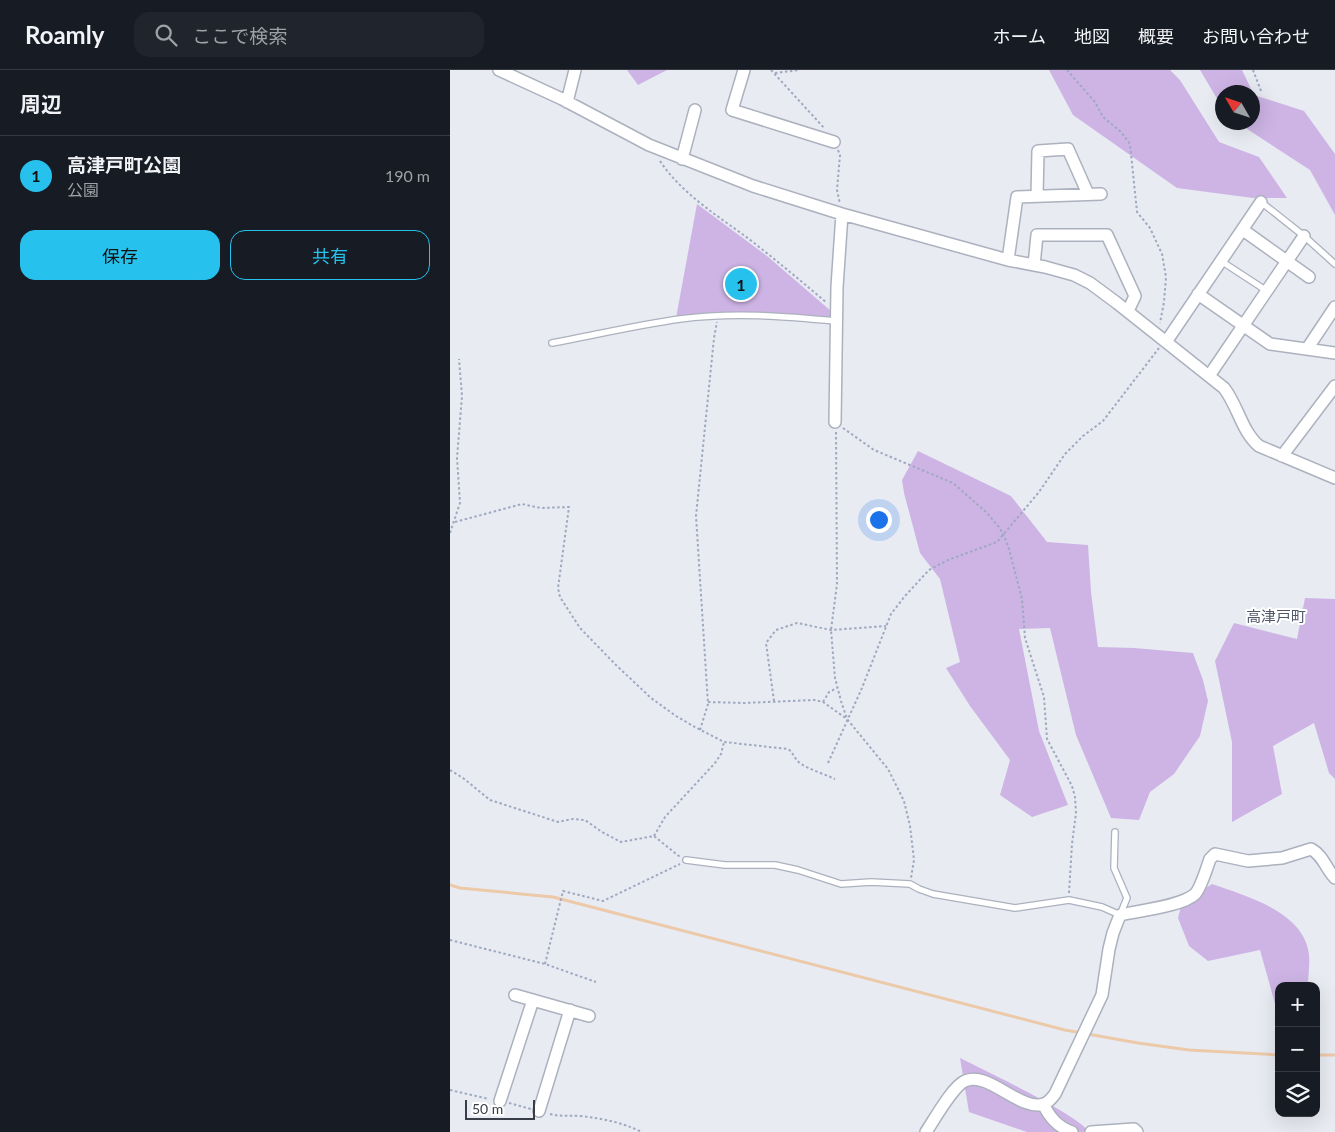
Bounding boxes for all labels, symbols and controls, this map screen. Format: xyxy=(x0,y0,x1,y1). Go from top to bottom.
search box xyxy=(134,12,484,57)
text: Roamly xyxy=(25,20,104,49)
icon: search xyxy=(152,21,180,49)
text: ここで検索 xyxy=(192,24,287,47)
text: ホーム xyxy=(993,25,1046,47)
text: 地図 xyxy=(1074,25,1110,47)
text: 概要 xyxy=(1138,25,1174,47)
text: お問い合わせ xyxy=(1202,25,1310,47)
north arrow xyxy=(1215,85,1260,130)
text: 周辺 xyxy=(20,91,62,116)
text: 高津戸町公園 xyxy=(67,153,181,176)
text: 1 xyxy=(31,166,41,185)
text: 190 m xyxy=(385,166,430,185)
text: 公園 xyxy=(67,180,99,199)
button: 保存 xyxy=(20,230,220,280)
button: 共有 xyxy=(230,230,430,280)
pin: 1 xyxy=(725,265,757,303)
your location xyxy=(866,507,892,533)
district label: 高津戸町 xyxy=(1246,607,1306,625)
map controls xyxy=(1275,982,1320,1117)
button: + xyxy=(1275,982,1320,1027)
button: − xyxy=(1275,1027,1320,1072)
button: layers xyxy=(1275,1072,1320,1117)
scale bar xyxy=(465,1097,535,1120)
text: 50 m xyxy=(472,1100,503,1117)

